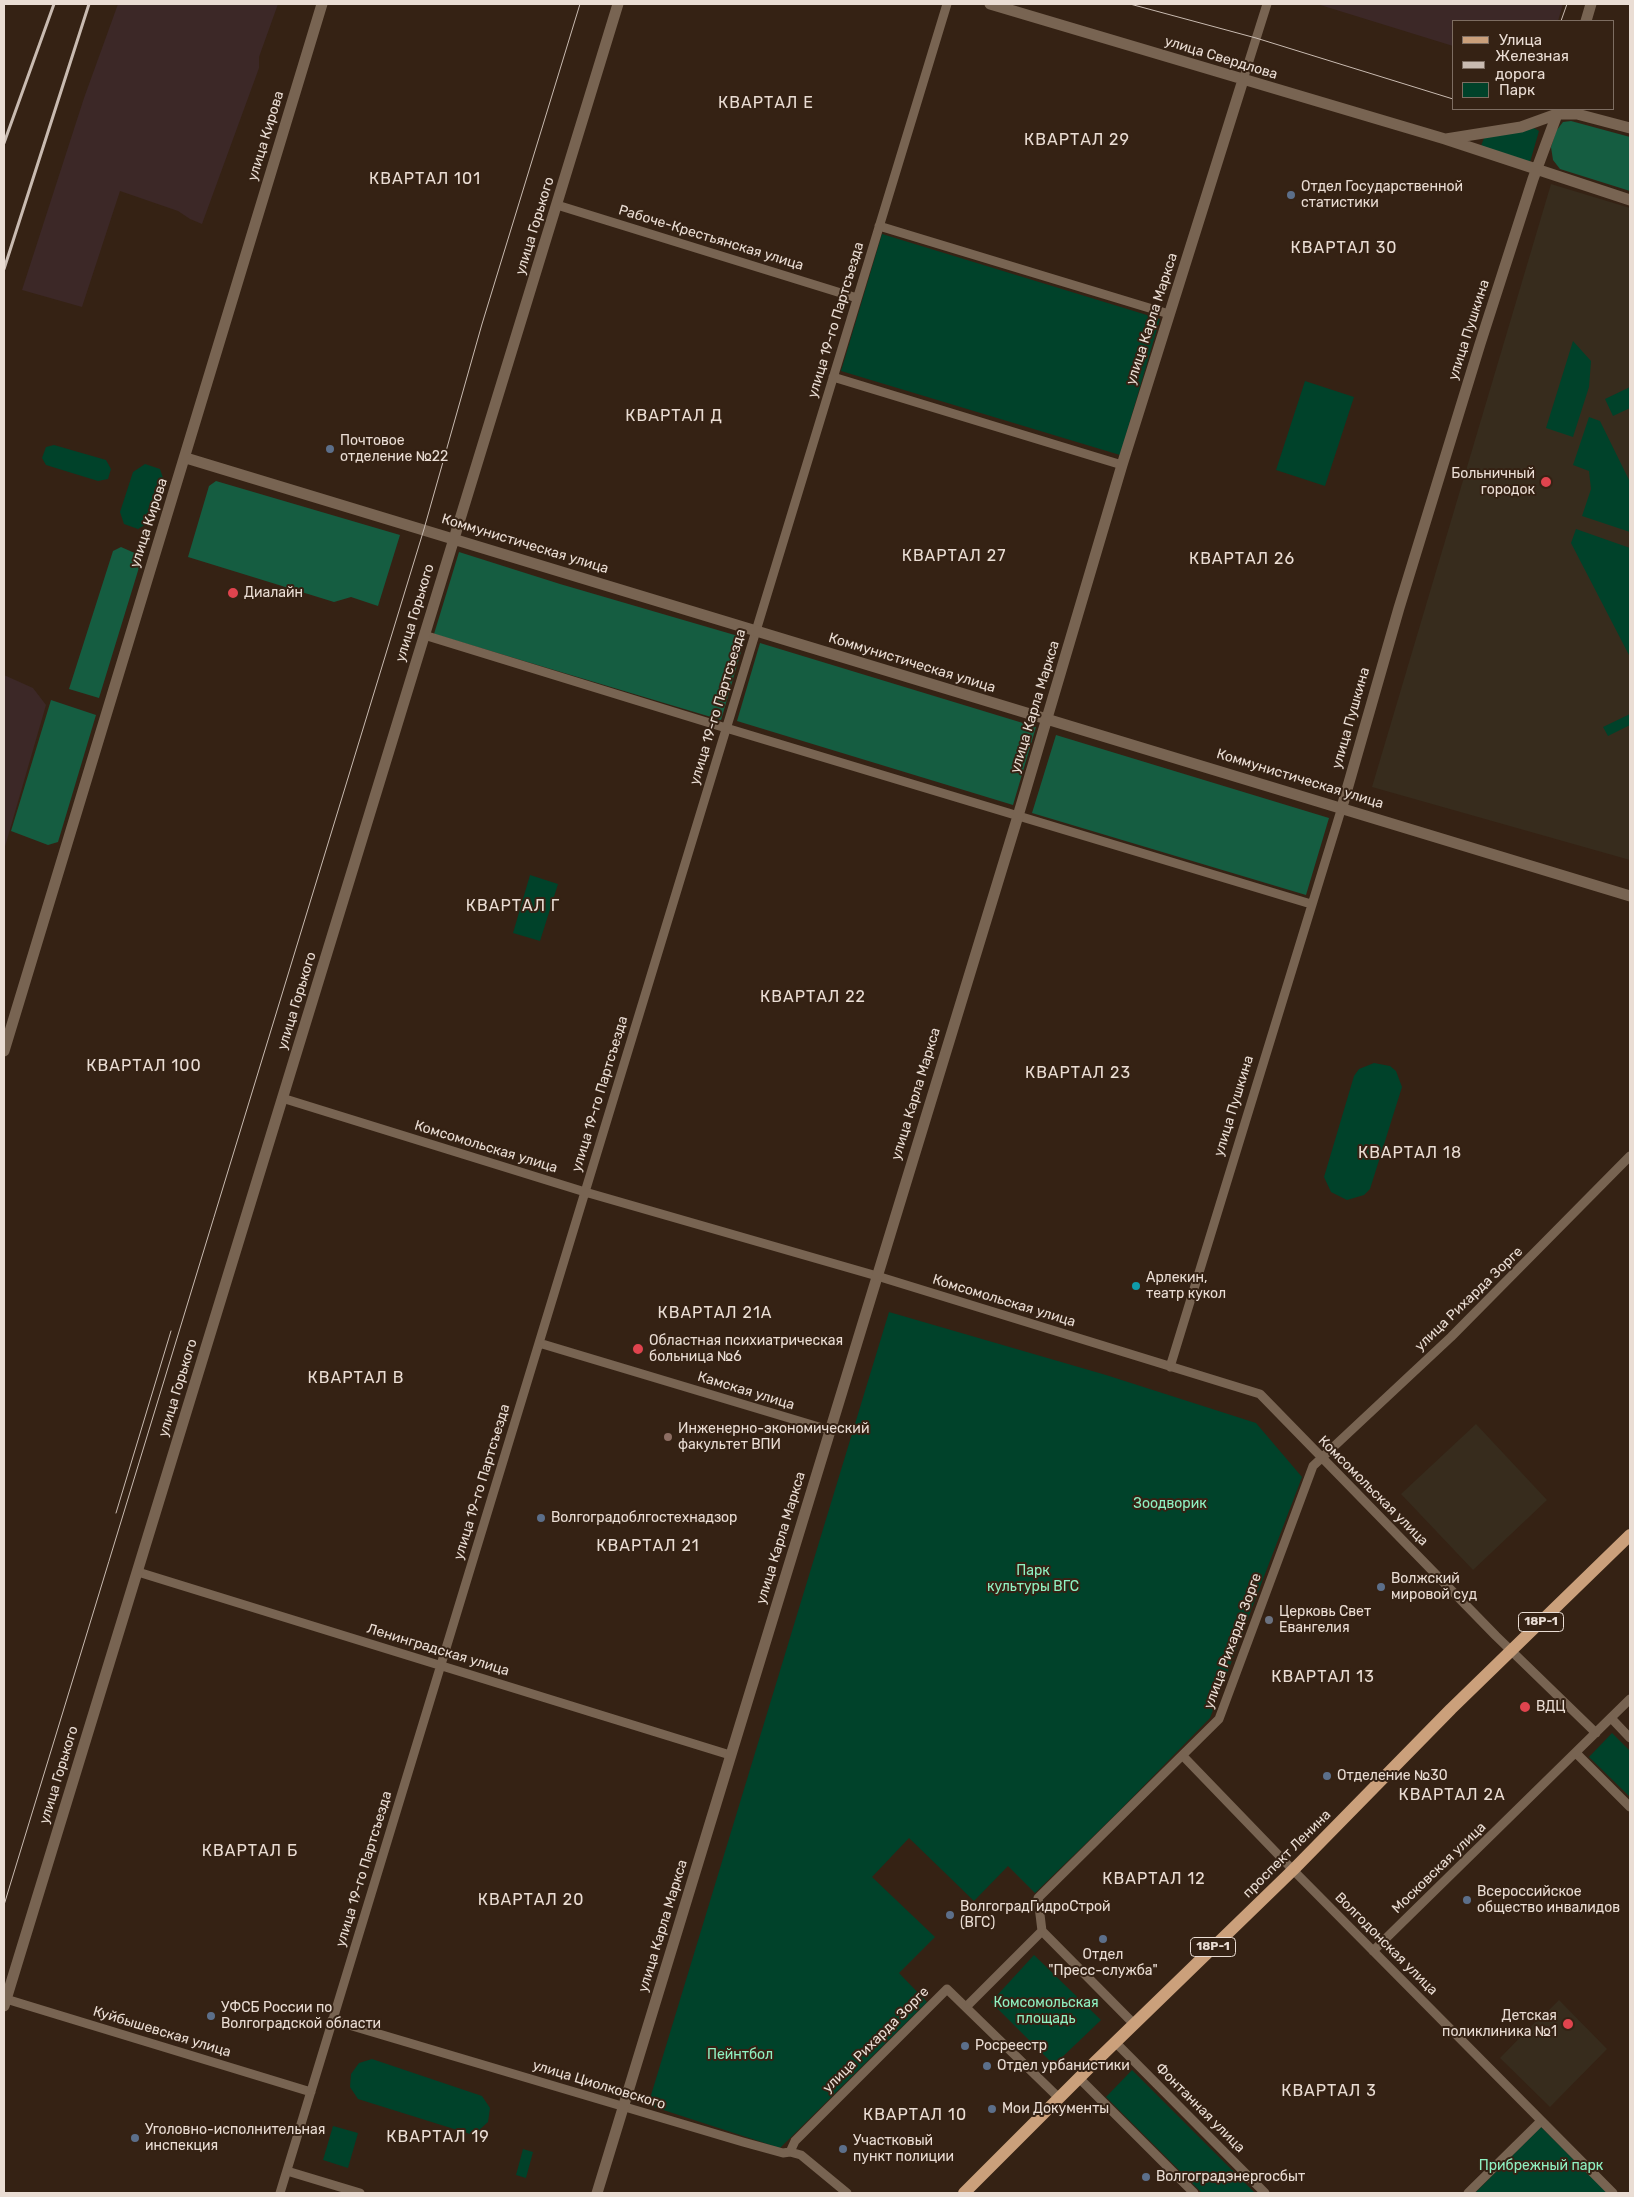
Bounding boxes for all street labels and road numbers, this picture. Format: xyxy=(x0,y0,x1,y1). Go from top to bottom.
street label: улица Свердлова xyxy=(1163,33,1279,83)
street label: улица Кирова xyxy=(244,89,288,183)
street label: улица Горького xyxy=(512,175,558,277)
street label: Рабоче-Крестьянская улица xyxy=(616,202,806,274)
street label: улица 19-го Партсъезда xyxy=(804,240,868,400)
street label: улица Карла Маркса xyxy=(1123,251,1181,387)
street label: улица Пушкина xyxy=(1445,278,1493,382)
street label: улица Кирова xyxy=(127,476,171,570)
street label: Коммунистическая улица xyxy=(440,511,610,577)
street label: улица Горького xyxy=(392,562,438,664)
street label: улица 19-го Партсъезда xyxy=(686,627,750,787)
street label: Коммунистическая улица xyxy=(827,630,997,696)
street label: улица Карла Маркса xyxy=(1007,639,1063,775)
street label: улица Пушкина xyxy=(1329,665,1373,771)
street label: Коммунистическая улица xyxy=(1215,746,1385,812)
street label: улица Горького xyxy=(274,950,320,1052)
street label: улица 19-го Партсъезда xyxy=(568,1014,632,1174)
street label: улица Карла Маркса xyxy=(888,1026,944,1162)
street label: улица Пушкина xyxy=(1211,1053,1257,1159)
street label: Комсомольская улица xyxy=(412,1117,560,1177)
street label: улица Рихарда Зорге xyxy=(1412,1243,1526,1355)
street label: Комсомольская улица xyxy=(930,1271,1078,1331)
street label: улица Горького xyxy=(155,1337,201,1439)
street label: Камская улица xyxy=(695,1368,797,1414)
street label: улица 19-го Партсъезда xyxy=(450,1402,514,1562)
street label: Комсомольская улица xyxy=(1314,1432,1432,1550)
street label: улица Карла Маркса xyxy=(753,1470,809,1606)
street label: улица Рихарда Зорге xyxy=(1201,1571,1265,1711)
road number: 18Р-1 xyxy=(1518,1612,1564,1631)
street label: Ленинградская улица xyxy=(365,1620,511,1680)
street label: улица Горького xyxy=(36,1724,82,1826)
street label: улица 19-го Партсъезда xyxy=(332,1789,396,1949)
street label: проспект Ленина xyxy=(1239,1806,1335,1902)
street label: Московская улица xyxy=(1388,1819,1490,1917)
street label: улица Карла Маркса xyxy=(635,1858,691,1994)
street label: Волгодонская улица xyxy=(1331,1889,1441,1999)
road number: 18Р-1 xyxy=(1190,1938,1236,1956)
street label: улица Рихарда Зорге xyxy=(819,1983,933,2097)
street label: Куйбышевская улица xyxy=(91,2003,233,2061)
street label: улица Циолковского xyxy=(530,2057,668,2113)
street label: Фонтанная улица xyxy=(1152,2060,1248,2156)

